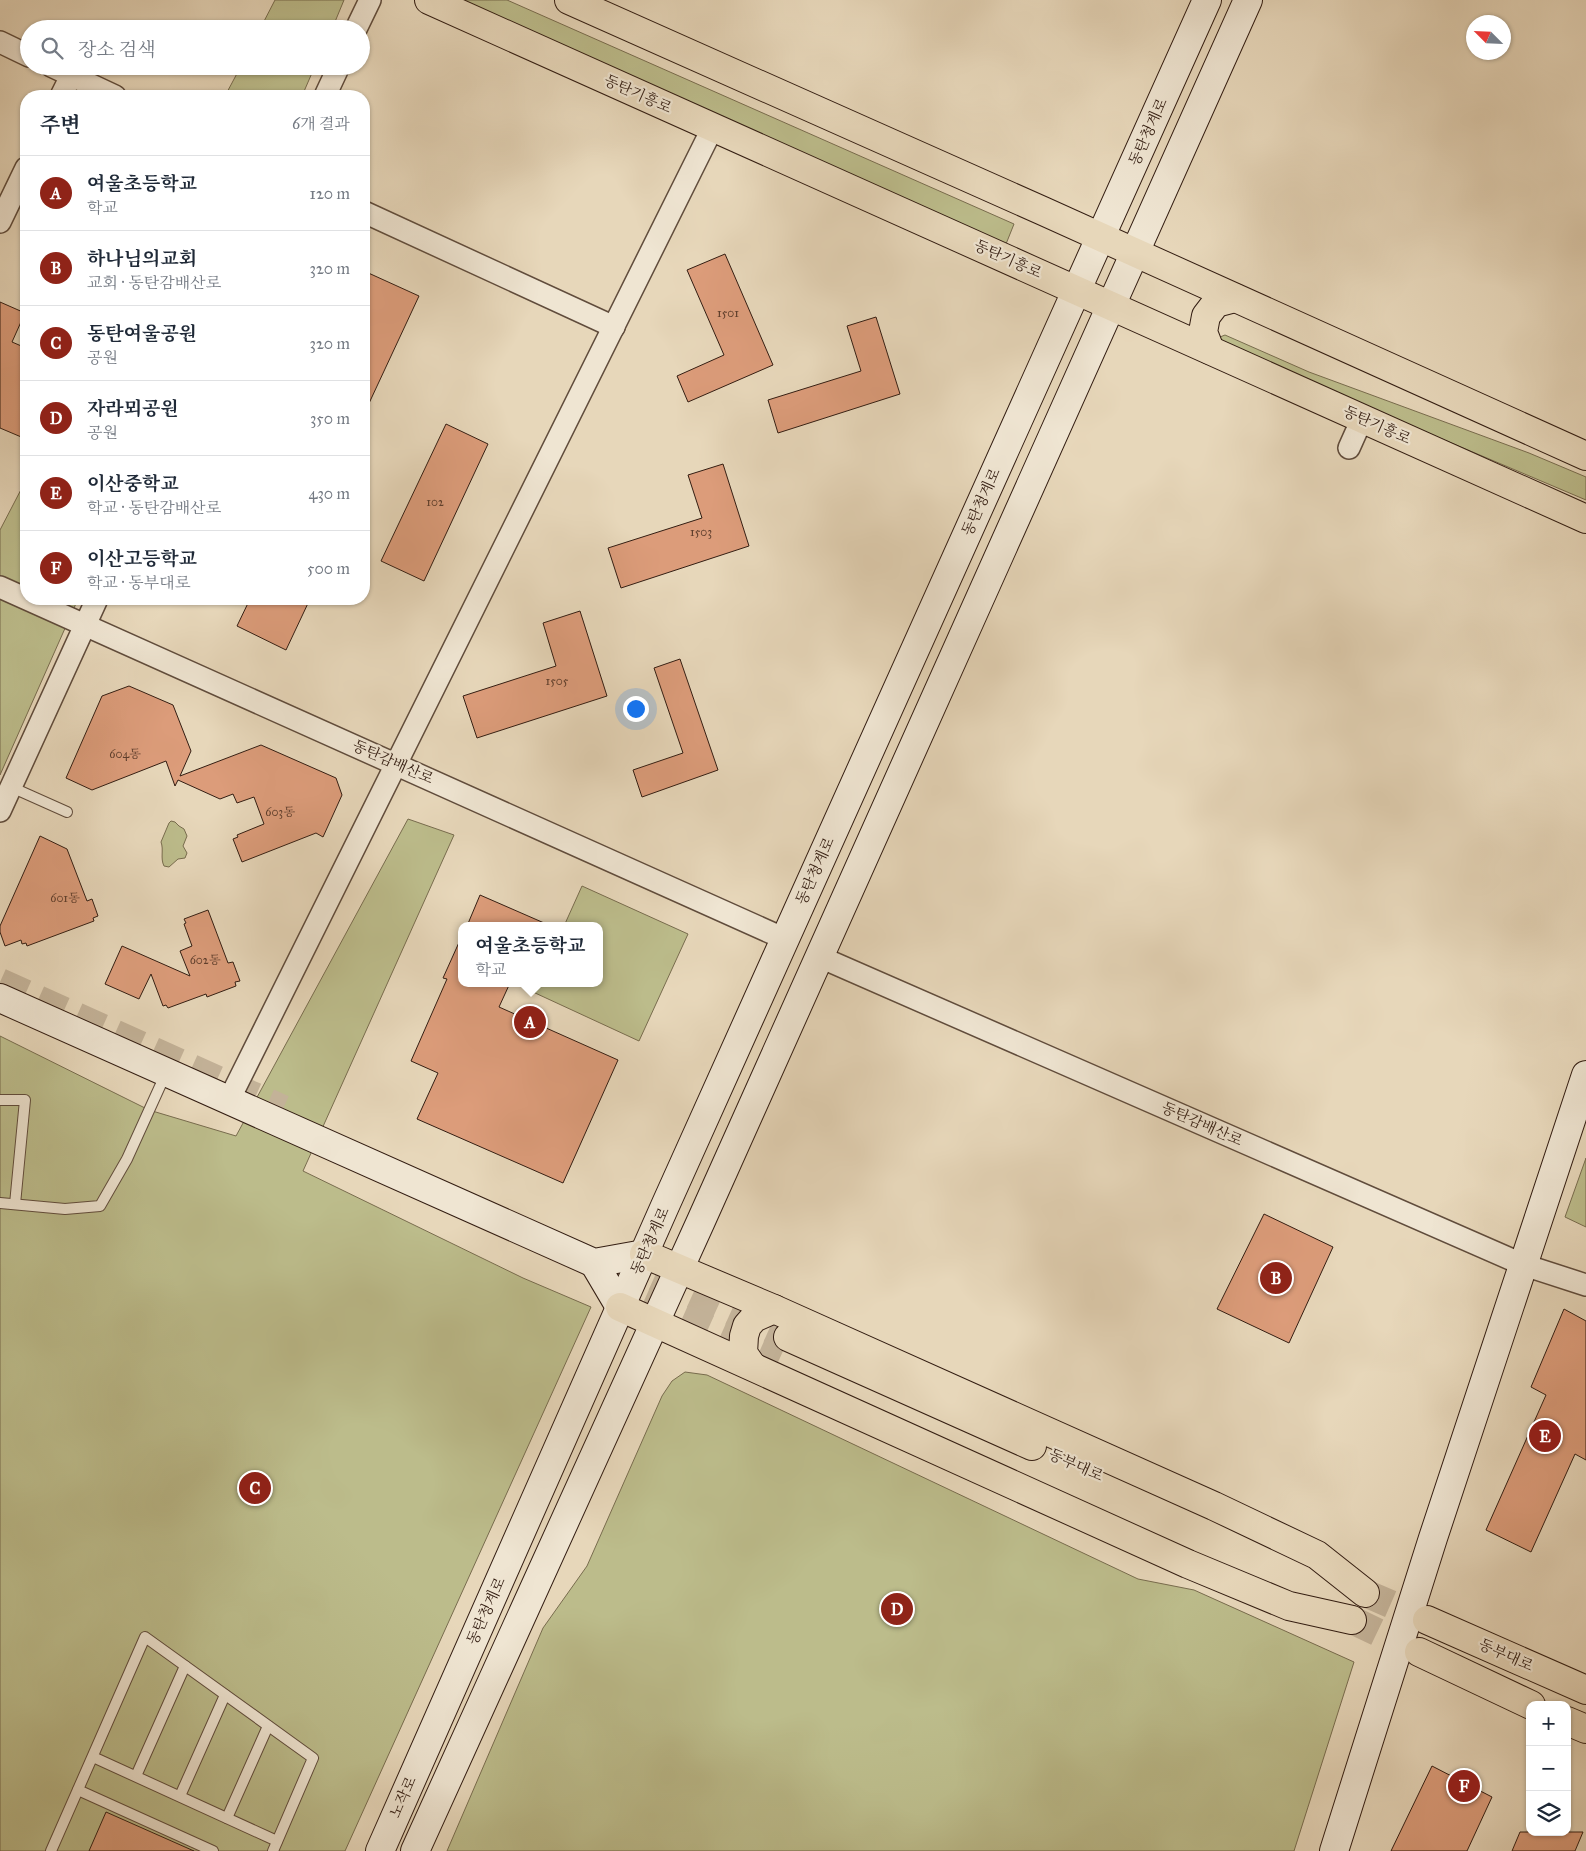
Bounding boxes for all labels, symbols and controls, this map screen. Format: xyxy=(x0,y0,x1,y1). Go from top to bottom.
north arrow xyxy=(1466,15,1511,60)
search box xyxy=(20,20,370,75)
icon: search xyxy=(38,34,66,62)
text: 장소 검색 xyxy=(78,38,156,61)
street label: 동탄기흥로 xyxy=(601,71,675,117)
street label: 동탄청계로 xyxy=(1125,95,1171,169)
text: 주변 xyxy=(40,112,81,138)
text: 6개 결과 xyxy=(292,114,350,133)
text: 여울초등학교 xyxy=(87,172,197,195)
text: A xyxy=(51,184,61,203)
text: 120 m xyxy=(310,184,350,203)
text: 학교 xyxy=(87,198,118,217)
street label: 동탄기흥로 xyxy=(971,236,1045,282)
text: 하나님의교회 xyxy=(87,247,197,270)
text: B xyxy=(51,259,61,278)
text: 320 m xyxy=(310,259,350,278)
text: 교회 · 동탄감배산로 xyxy=(87,273,221,292)
house number: 1501 xyxy=(717,306,739,320)
text: 동탄여울공원 xyxy=(87,322,197,345)
text: C xyxy=(51,334,61,353)
text: 320 m xyxy=(310,334,350,353)
text: 공원 xyxy=(87,348,118,367)
text: 자라뫼공원 xyxy=(87,397,179,420)
street label: 동탄기흥로 xyxy=(1340,402,1414,448)
text: D xyxy=(50,409,62,428)
text: 350 m xyxy=(310,409,350,428)
text: 공원 xyxy=(87,423,118,442)
street label: 동탄청계로 xyxy=(958,465,1004,539)
text: 이산중학교 xyxy=(87,472,179,495)
text: E xyxy=(50,484,62,503)
text: 430 m xyxy=(308,484,350,503)
house number: 102 xyxy=(426,495,444,509)
text: 학교 · 동탄감배산로 xyxy=(87,498,221,517)
house number: 1503 xyxy=(690,525,712,539)
text: 이산고등학교 xyxy=(87,547,197,570)
text: F xyxy=(51,559,61,578)
text: 500 m xyxy=(307,559,350,578)
text: 학교 · 동부대로 xyxy=(87,573,190,592)
house number: 1505 xyxy=(546,674,569,688)
your location xyxy=(623,696,649,722)
street label: 동탄감배산로 xyxy=(350,736,437,788)
house number: 604동 xyxy=(109,747,141,761)
house number: 603동 xyxy=(265,805,295,819)
street label: 동탄청계로 xyxy=(792,834,838,908)
house number: 601동 xyxy=(50,891,80,905)
popup xyxy=(458,922,603,987)
text: 여울초등학교 xyxy=(475,934,586,957)
house number: 602동 xyxy=(190,953,221,967)
text: 학교 xyxy=(475,960,506,979)
pin: A xyxy=(514,1003,546,1041)
street label: 동탄감배산로 xyxy=(1159,1098,1246,1150)
street label: 동탄청계로 xyxy=(627,1204,673,1278)
pin: B xyxy=(1260,1259,1292,1297)
pin: E xyxy=(1529,1417,1561,1455)
street label: 동부대로 xyxy=(1046,1445,1107,1485)
pin: C xyxy=(239,1469,271,1507)
street label: 동탄청계로 xyxy=(463,1574,509,1648)
pin: D xyxy=(881,1590,913,1628)
street label: 동부대로 xyxy=(1476,1635,1537,1675)
map controls xyxy=(1526,1701,1571,1836)
button: + xyxy=(1526,1701,1571,1746)
button: − xyxy=(1526,1746,1571,1791)
pin: F xyxy=(1448,1767,1480,1805)
street label: 노작로 xyxy=(386,1773,420,1821)
button: layers xyxy=(1526,1791,1571,1836)

